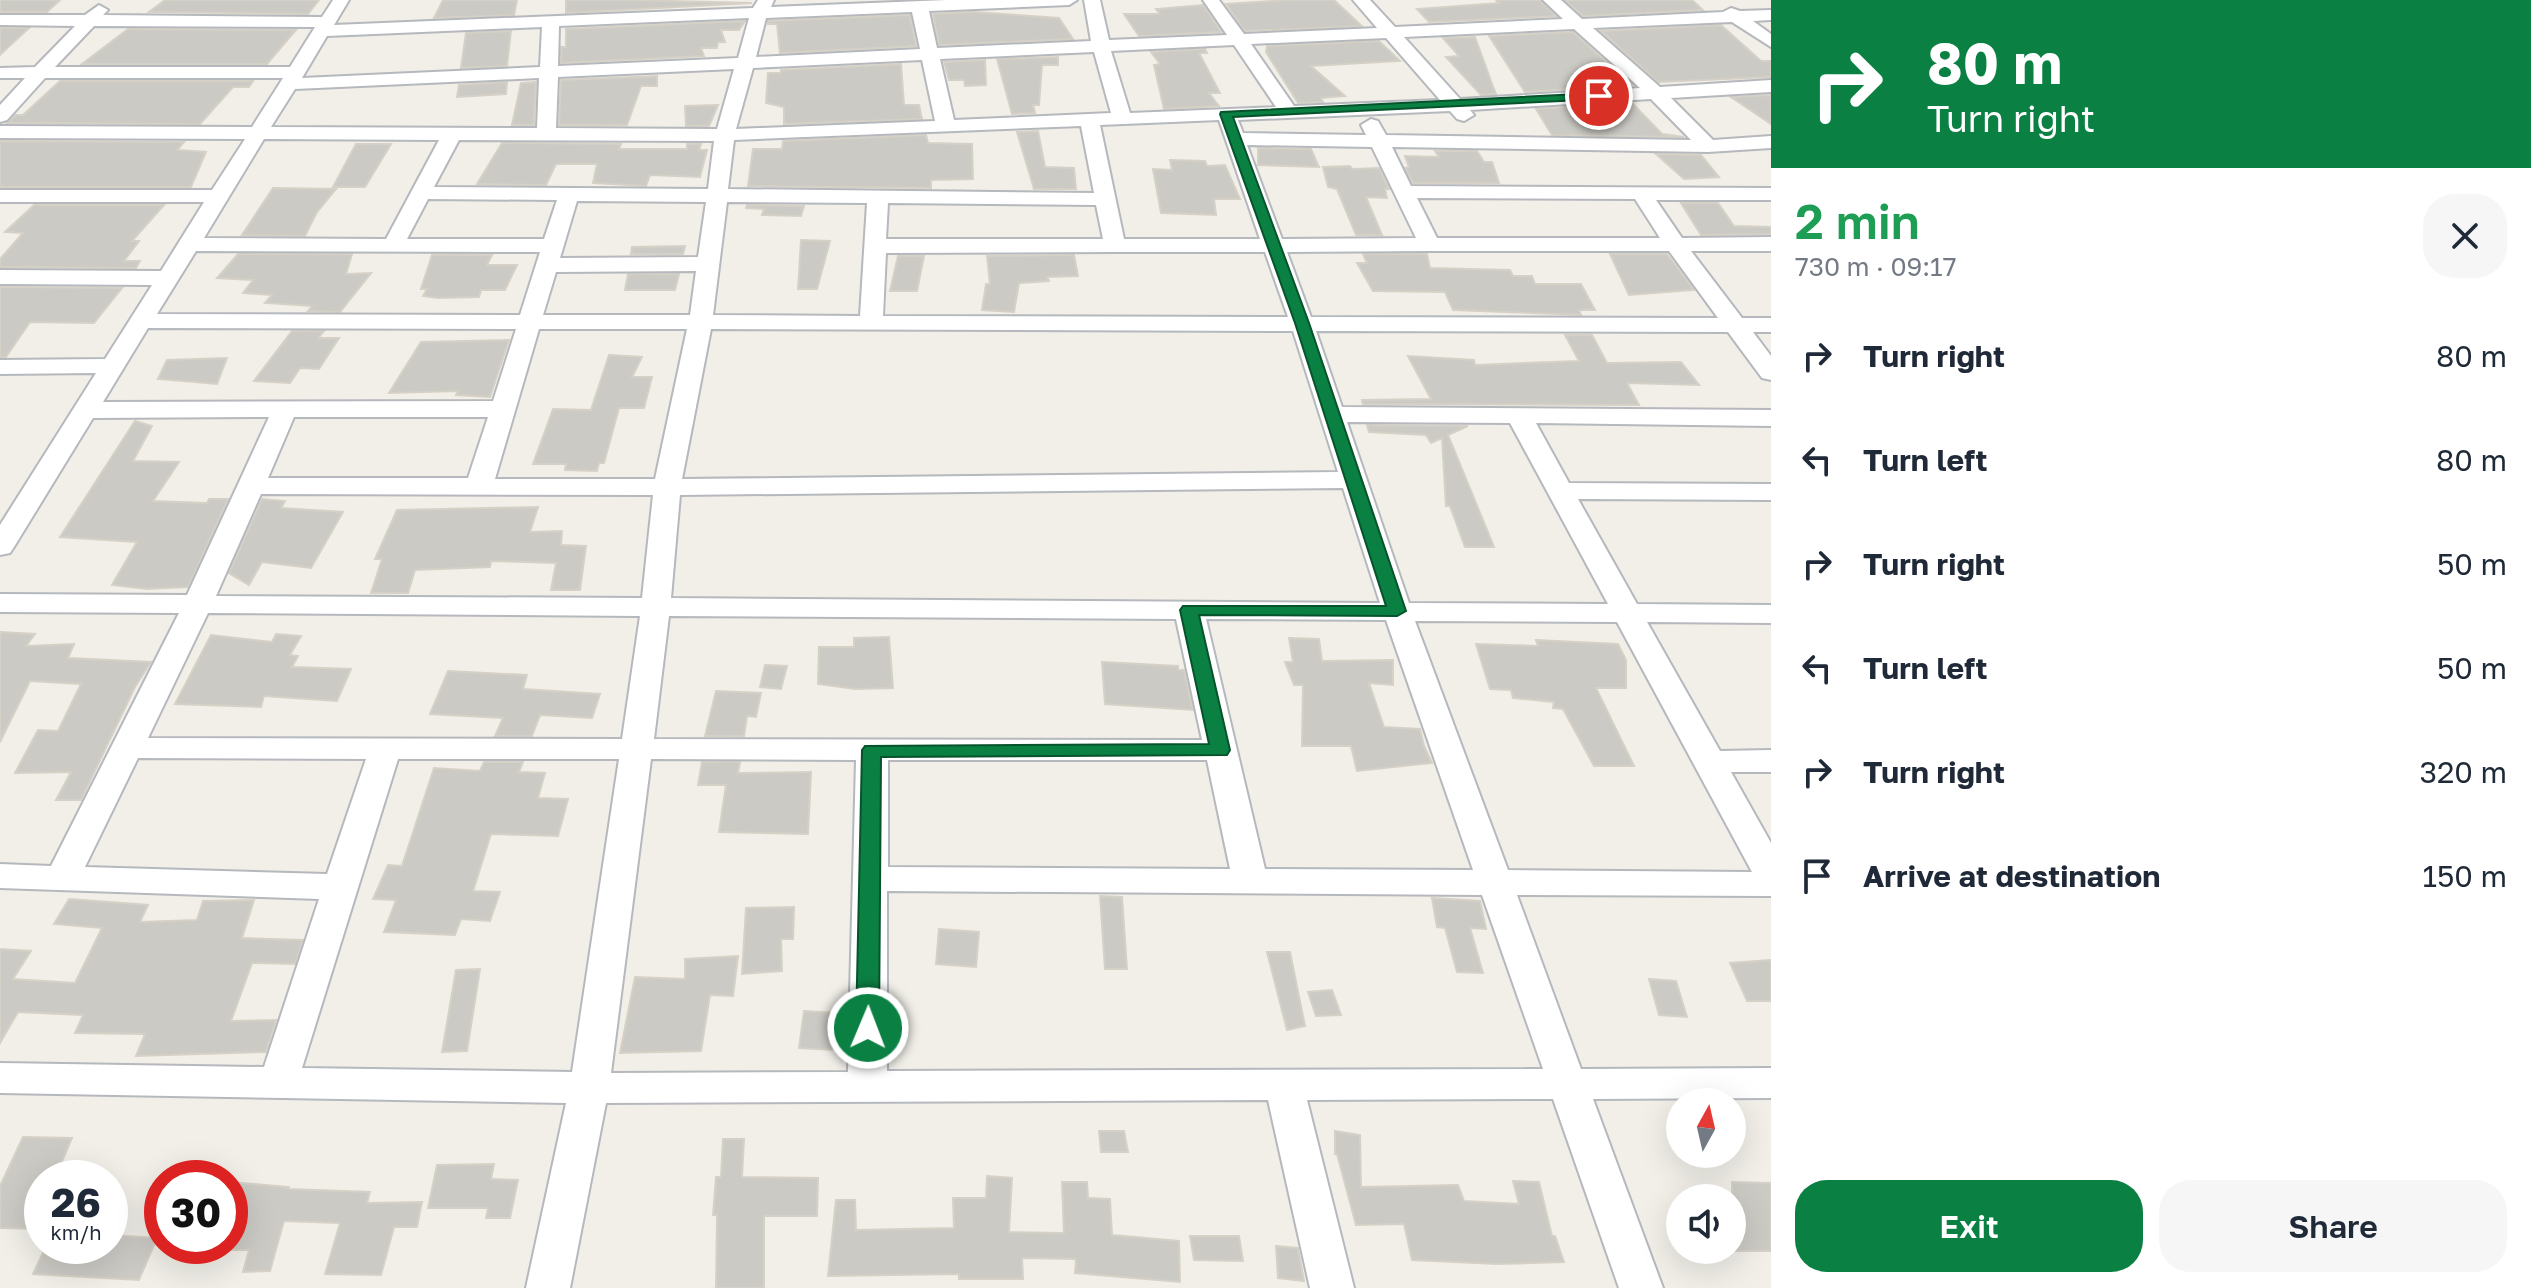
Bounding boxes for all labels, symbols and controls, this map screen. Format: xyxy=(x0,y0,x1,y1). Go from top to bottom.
text: 80 m xyxy=(1927,29,2062,96)
icon: right xyxy=(1795,32,1899,136)
pin xyxy=(1565,62,1633,130)
icon: arrive xyxy=(1577,74,1621,118)
text: Turn right xyxy=(1927,97,2095,140)
text: 2 min xyxy=(1795,192,1920,250)
button: close xyxy=(2423,194,2507,278)
text: 730 m · 09:17 xyxy=(1795,251,1956,282)
icon: right xyxy=(1795,334,1839,378)
text: Turn right xyxy=(1863,338,2005,374)
text: 80 m xyxy=(2436,338,2507,374)
icon: left xyxy=(1795,438,1839,482)
text: Turn left xyxy=(1863,442,1988,478)
text: 80 m xyxy=(2436,442,2507,478)
icon: right xyxy=(1795,542,1839,586)
text: Turn right xyxy=(1863,546,2005,582)
text: 50 m xyxy=(2437,546,2507,582)
icon: left xyxy=(1795,646,1839,690)
text: Turn left xyxy=(1863,650,1988,686)
text: 50 m xyxy=(2437,650,2507,686)
icon: right xyxy=(1795,750,1839,794)
text: Turn right xyxy=(1863,754,2005,790)
text: 320 m xyxy=(2419,754,2507,790)
icon: arrive xyxy=(1795,854,1839,898)
text: Arrive at destination xyxy=(1863,858,2160,894)
text: 150 m xyxy=(2422,858,2507,894)
position arrow xyxy=(826,986,910,1070)
north arrow xyxy=(1666,1088,1746,1168)
map controls xyxy=(1666,1088,1746,1264)
speed limit sign: 30 xyxy=(144,1160,248,1264)
text: 26 xyxy=(51,1178,101,1226)
button: Exit xyxy=(1795,1180,2143,1272)
button: Share xyxy=(2159,1180,2507,1272)
button: sound xyxy=(1666,1184,1746,1264)
text: km/h xyxy=(51,1220,101,1244)

